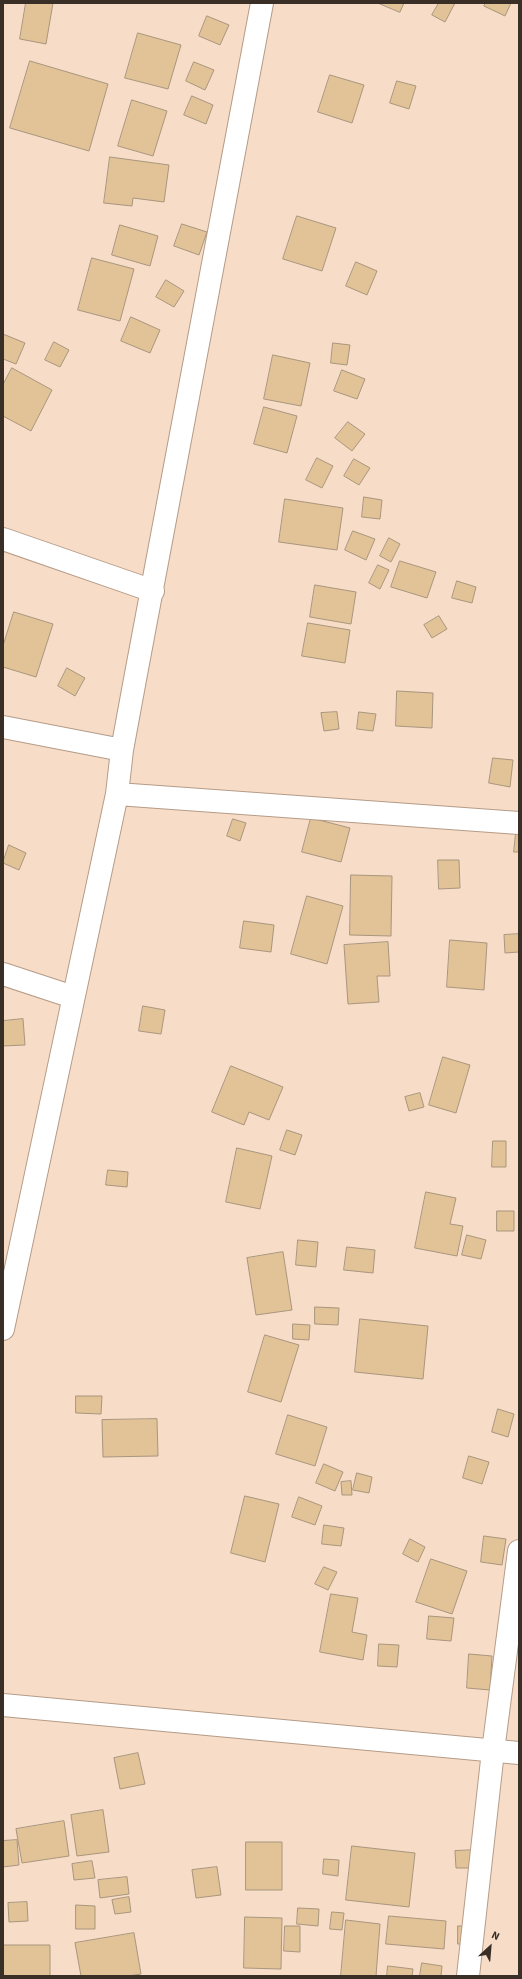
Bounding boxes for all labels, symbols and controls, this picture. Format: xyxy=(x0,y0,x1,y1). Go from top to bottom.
north arrow xyxy=(470,1927,510,1967)
text: N xyxy=(489,1927,502,1944)

